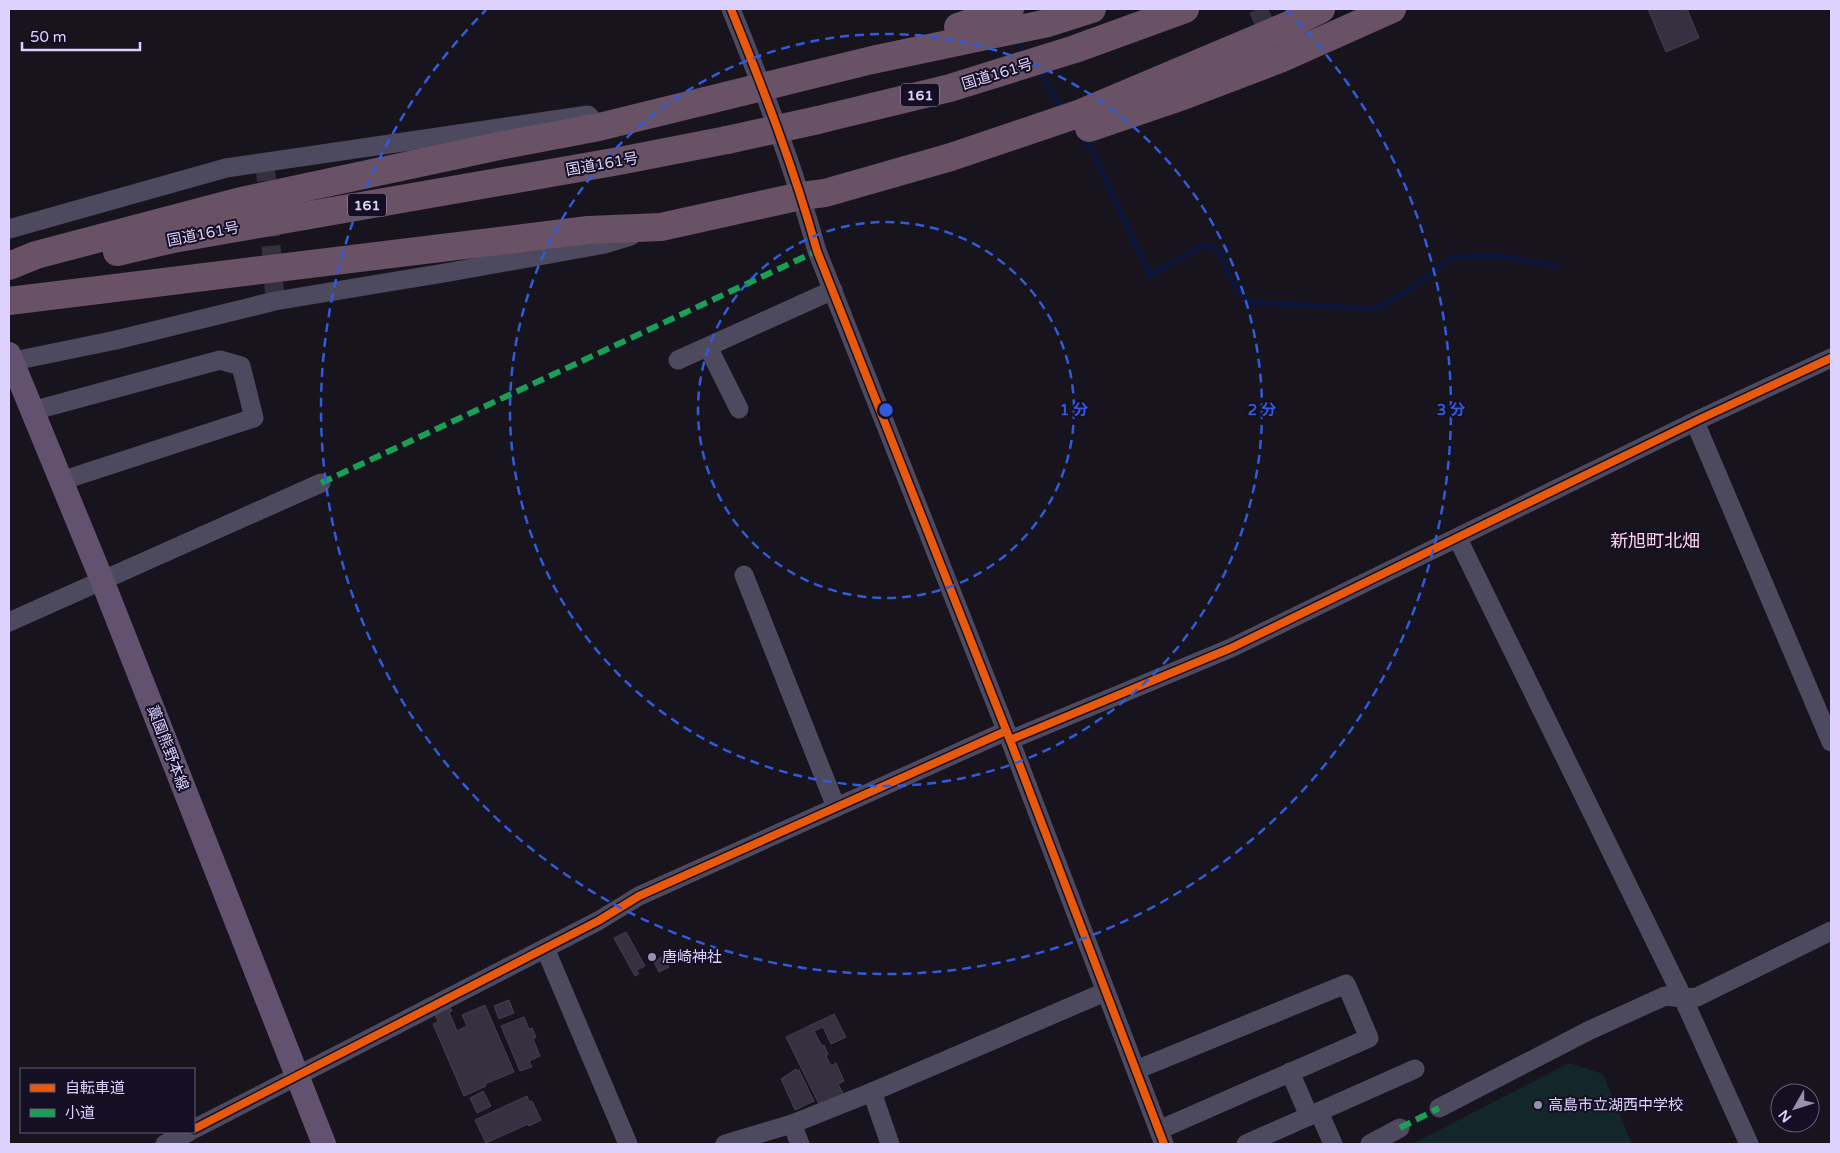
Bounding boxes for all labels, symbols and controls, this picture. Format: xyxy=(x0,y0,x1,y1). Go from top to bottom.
scale bar xyxy=(22,20,140,52)
text: 50 m xyxy=(30,28,67,46)
street label: 国道161号 xyxy=(959,55,1035,93)
road number: 161 xyxy=(901,84,939,106)
street label: 国道161号 xyxy=(564,149,640,179)
road number: 161 xyxy=(348,194,386,216)
street label: 国道161号 xyxy=(165,218,241,250)
centre of rings xyxy=(877,401,895,419)
text: 1 分 xyxy=(1060,401,1088,419)
text: 2 分 xyxy=(1248,401,1276,419)
text: 3 分 xyxy=(1437,401,1465,419)
district label: 新旭町北畑 xyxy=(1610,530,1700,552)
street label: 藁園熊野本線 xyxy=(143,703,193,793)
place label: 唐崎神社 xyxy=(662,948,722,966)
marker: 唐崎神社 xyxy=(646,951,658,963)
legend xyxy=(20,1068,195,1133)
text: 自転車道 xyxy=(65,1079,125,1097)
north arrow xyxy=(1770,1083,1820,1133)
place label: 高島市立湖西中学校 xyxy=(1548,1096,1683,1114)
marker: 高島市立湖西中学校 xyxy=(1532,1099,1544,1111)
text: 小道 xyxy=(65,1104,95,1122)
text: N xyxy=(1775,1106,1795,1126)

